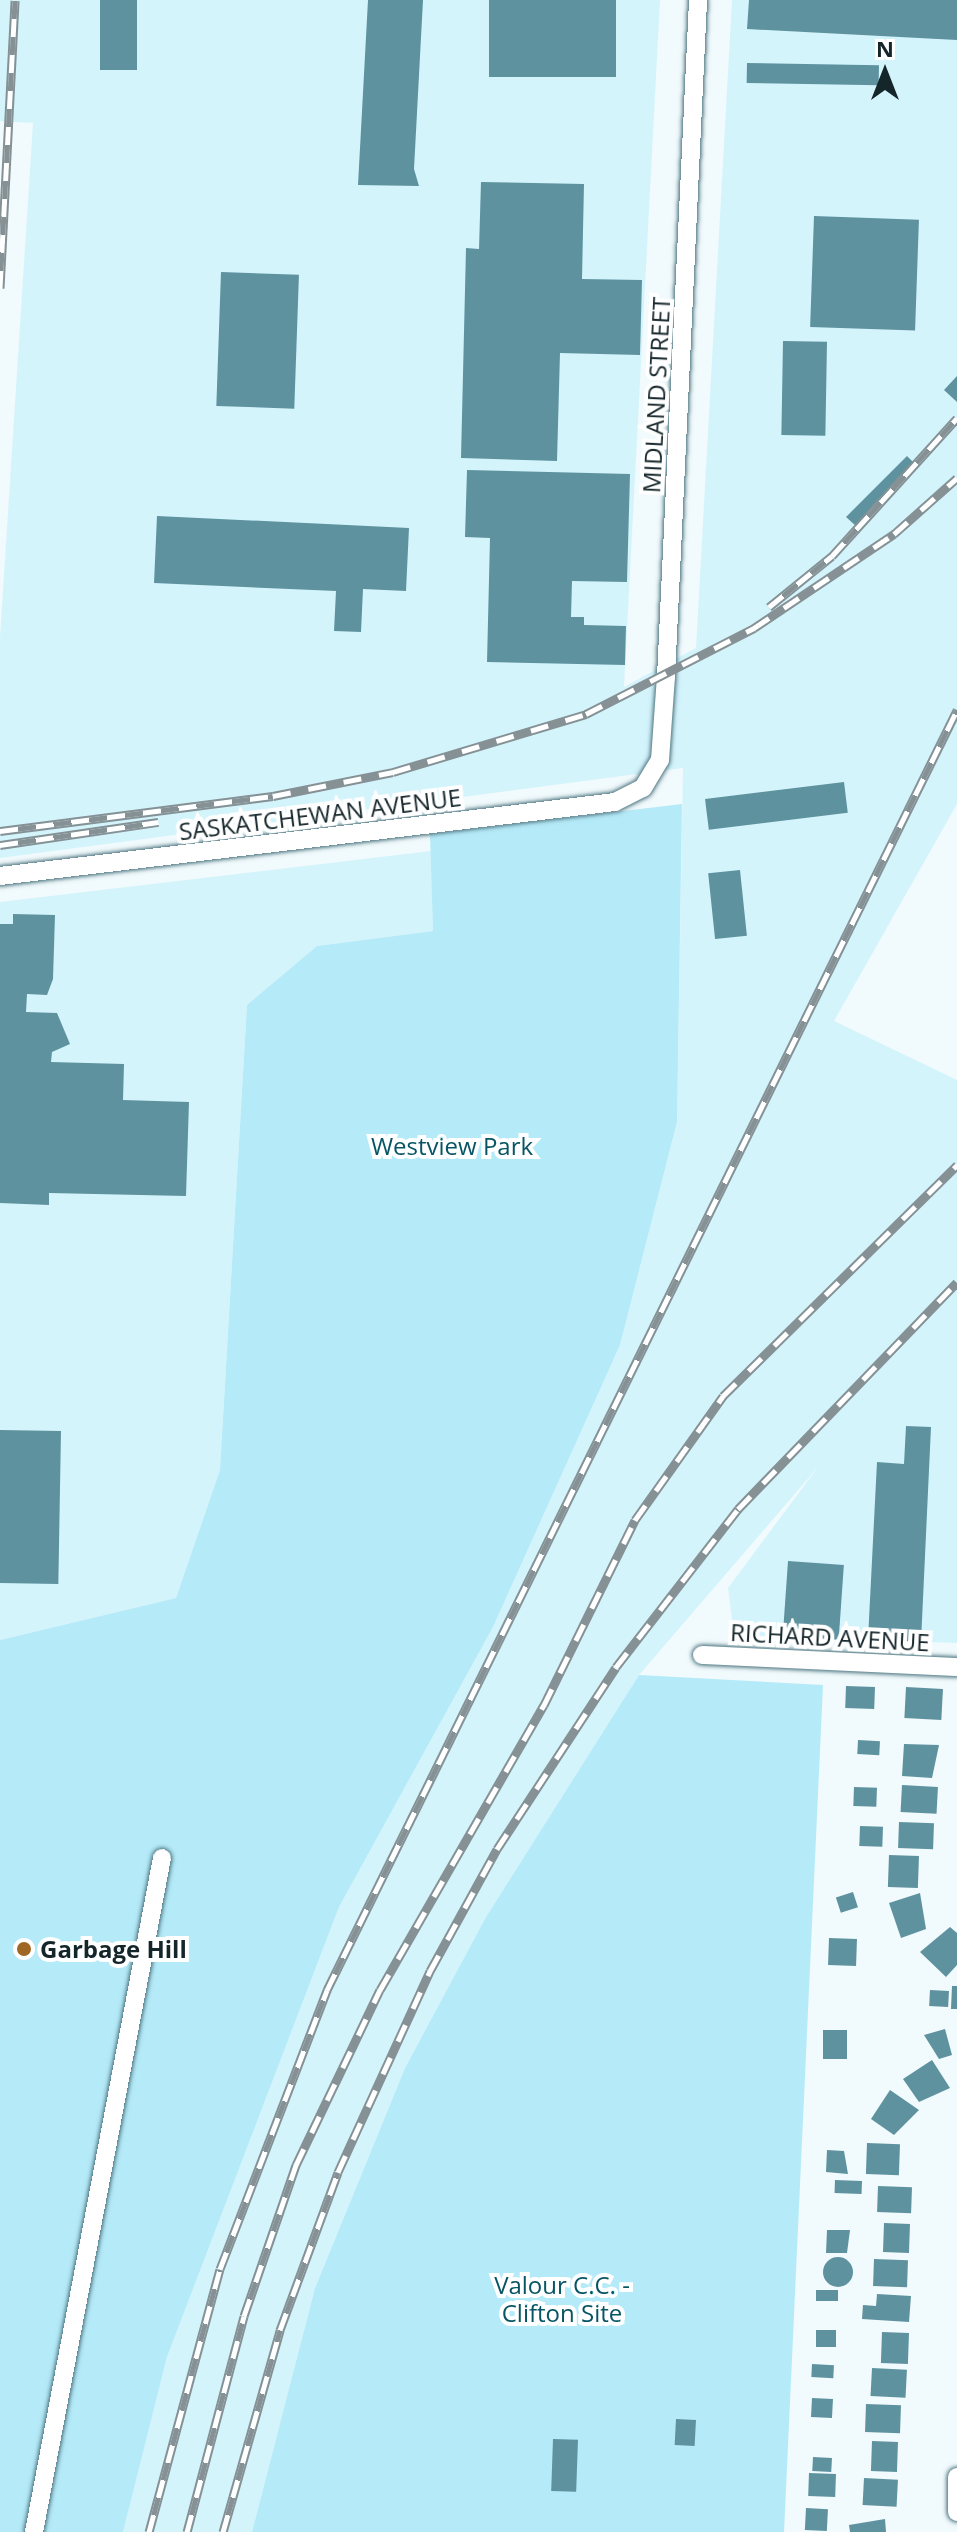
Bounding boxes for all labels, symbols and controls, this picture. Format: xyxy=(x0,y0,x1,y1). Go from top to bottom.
north arrow xyxy=(845,32,925,112)
text: N xyxy=(876,33,894,63)
street label: MIDLAND STREET xyxy=(636,296,676,494)
street label: SASKATCHEWAN AVENUE xyxy=(177,782,463,846)
park label: Westview Park xyxy=(371,1132,533,1160)
street label: RICHARD AVENUE xyxy=(730,1617,930,1657)
place label: Garbage Hill xyxy=(40,1935,187,1963)
marker: Garbage Hill xyxy=(15,1940,33,1958)
park label: Valour C.C. - Clifton Site xyxy=(494,2271,630,2327)

